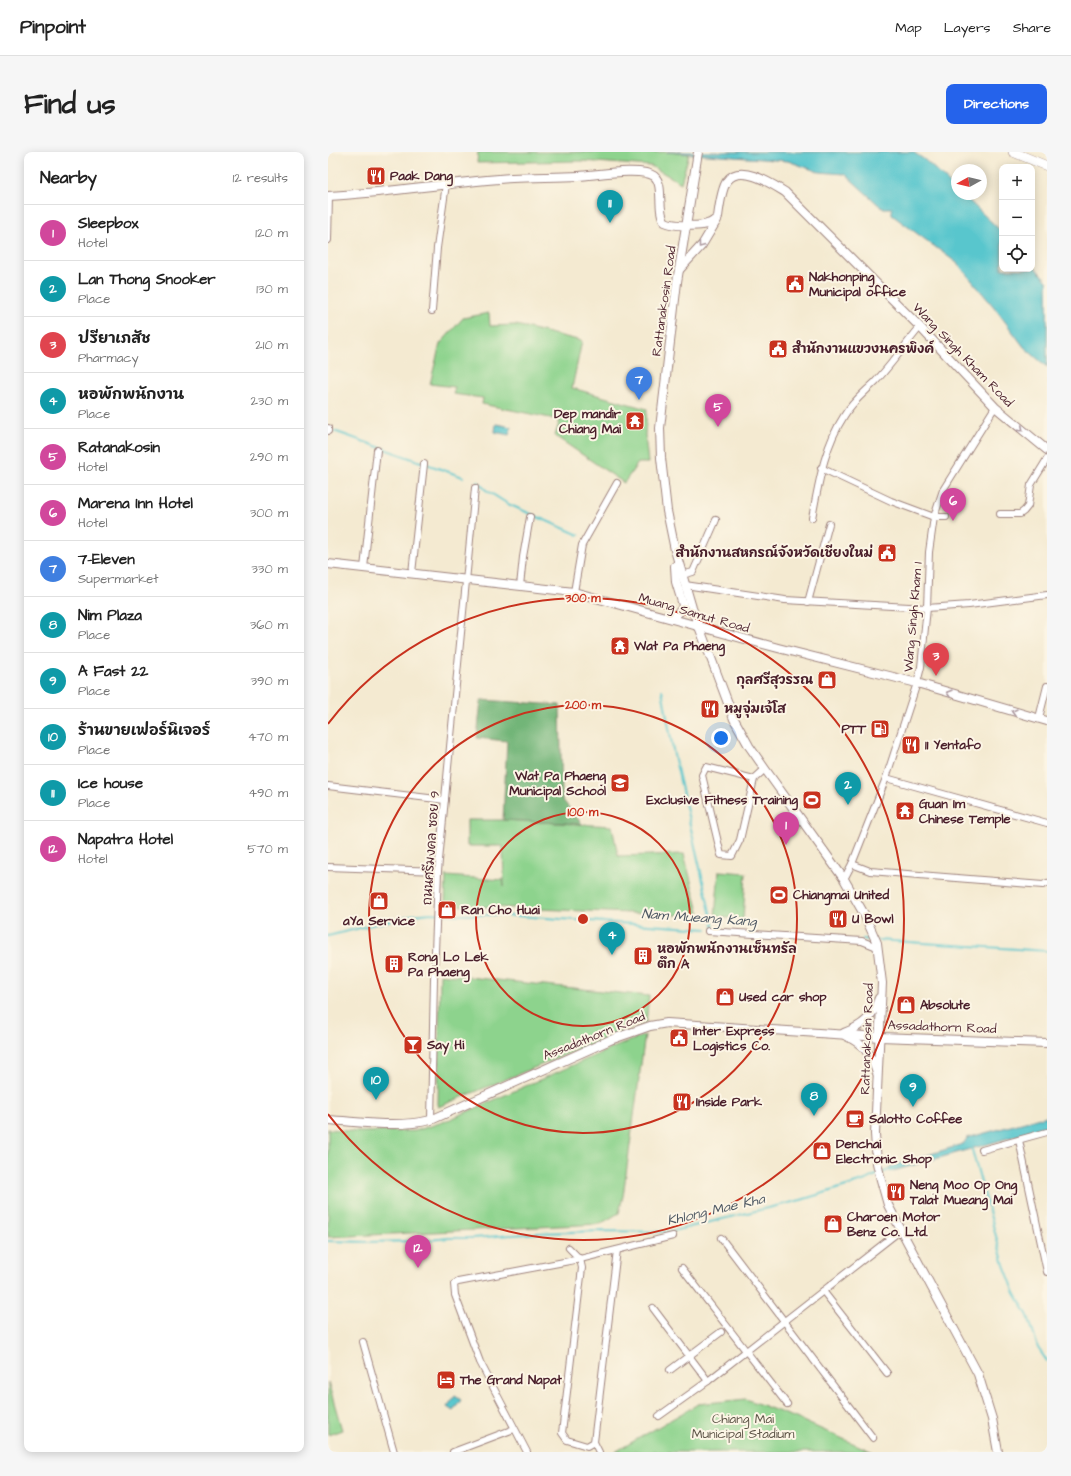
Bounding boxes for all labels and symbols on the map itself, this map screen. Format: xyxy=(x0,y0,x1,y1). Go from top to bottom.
north arrow xyxy=(951,164,987,200)
restaurant icon: Paak Dang xyxy=(365,165,387,187)
place label: Paak Dang xyxy=(390,167,453,187)
pin: 11 xyxy=(597,190,623,223)
one-way arrow xyxy=(699,241,706,248)
street label: Rattanakosin Road xyxy=(647,244,681,357)
place label: Nakhonping Municipal office xyxy=(809,268,906,302)
public building icon: Nakhonping Municipal office xyxy=(784,273,806,295)
street label: Wang Singh Kham Road xyxy=(908,299,1018,412)
public building icon: สำนักงานแขวงนครพิงค์ xyxy=(767,338,789,360)
place label: สำนักงานแขวงนครพิงค์ xyxy=(792,339,934,358)
pin: 7 xyxy=(626,367,652,400)
pin: 5 xyxy=(705,394,731,427)
place label: Dep mandir Chiang Mai xyxy=(554,405,622,440)
temple icon: Dep mandir Chiang Mai xyxy=(624,410,646,432)
one-way arrow xyxy=(1016,424,1024,431)
pin: 6 xyxy=(940,488,966,521)
public building icon: สำนักงานสหกรณ์จังหวัดเชียงใหม่ xyxy=(876,542,898,564)
place label: สำนักงานสหกรณ์จังหวัดเชียงใหม่ xyxy=(675,543,873,562)
street label: Wang Singh Kham 1 xyxy=(899,561,928,673)
street label: Muang Samut Road xyxy=(636,589,752,638)
text: 300 m xyxy=(564,590,601,607)
temple icon: Wat Pa Phaeng xyxy=(609,635,631,657)
place label: Wat Pa Phaeng xyxy=(633,637,725,657)
pin: 3 xyxy=(923,643,949,676)
shop icon: กุลศรีสุวรรณ xyxy=(816,669,838,691)
place label: กุลศรีสุวรรณ xyxy=(736,671,813,689)
one-way arrow xyxy=(946,689,953,698)
text: 200 m xyxy=(564,697,602,714)
restaurant icon: หมูจุ่มเจ้โส xyxy=(699,698,721,720)
place label: หมูจุ่มเจ้โส xyxy=(724,700,786,719)
one-way arrow xyxy=(1011,708,1018,716)
fuel station icon: PTT xyxy=(869,718,891,740)
place label: PTT xyxy=(842,720,867,738)
your location xyxy=(711,728,731,748)
restaurant icon: 11 Yentafo xyxy=(900,734,922,756)
place label: 11 Yentafo xyxy=(925,736,982,754)
place label: Wat Pa Phaeng Municipal School xyxy=(509,767,606,801)
school or university icon: Wat Pa Phaeng Municipal School xyxy=(609,772,631,794)
pin: 2 xyxy=(835,772,861,805)
sports icon: Exclusive Fitness Training xyxy=(801,789,823,811)
street label: ถนนศรีมงคล ซอย 9 xyxy=(418,790,444,906)
place label: Exclusive Fitness Training xyxy=(646,791,798,811)
place label: Guan Im Chinese Temple xyxy=(919,795,1010,829)
temple icon: Guan Im Chinese Temple xyxy=(894,800,916,822)
text: 100 m xyxy=(568,804,599,821)
pin: 1 xyxy=(773,812,799,845)
sports icon: Chiangmai United xyxy=(768,884,790,906)
place label: Chiangmai United xyxy=(793,886,889,906)
shop icon: aYa Service xyxy=(368,890,390,912)
shop icon: Ran Cho Huai xyxy=(436,899,458,921)
place label: Ran Cho Huai xyxy=(461,901,541,919)
water label: Nam Mueang Kang xyxy=(641,904,758,932)
restaurant icon: U Bowl xyxy=(827,908,849,930)
place label: U Bowl xyxy=(851,910,894,928)
place label: aYa Service xyxy=(342,912,415,930)
centre of rings xyxy=(576,912,590,926)
pin: 4 xyxy=(599,922,625,955)
place label: หอพักพนักงานเซ็นทรัล ตึก A xyxy=(657,939,797,973)
building icon: หอพักพนักงานเซ็นทรัล ตึก A xyxy=(632,945,654,967)
place label: Rong Lo Lek Pa Phaeng xyxy=(408,948,490,983)
building icon: Rong Lo Lek Pa Phaeng xyxy=(383,953,405,975)
street label: Rattanakosin Road xyxy=(856,983,878,1095)
shop icon: Used car shop xyxy=(714,986,736,1008)
place label: Used car shop xyxy=(738,988,827,1007)
shop icon: Absolute xyxy=(895,994,917,1016)
place label: Absolute xyxy=(920,996,970,1014)
street label: Assadathorn Road xyxy=(540,1007,648,1065)
street label: Assadathorn Road xyxy=(887,1016,997,1038)
place label: Inter Express Logistics Co. xyxy=(693,1022,775,1057)
public building icon: Inter Express Logistics Co. xyxy=(668,1027,690,1049)
bar icon: Say Hi xyxy=(402,1034,424,1056)
place label: Say Hi xyxy=(426,1036,465,1055)
pin: 10 xyxy=(363,1067,389,1100)
pin: 9 xyxy=(900,1074,926,1107)
pin: 8 xyxy=(801,1083,827,1116)
restaurant icon: Inside Park xyxy=(671,1091,693,1113)
place label: Inside Park xyxy=(696,1093,763,1111)
cafe icon: Salotto Coffee xyxy=(844,1108,866,1130)
place label: Salotto Coffee xyxy=(868,1110,962,1128)
place label: Denchai Electronic Shop xyxy=(836,1135,933,1169)
shop icon: Denchai Electronic Shop xyxy=(811,1140,833,1162)
place label: Neng Moo Op Ong Talat Mueang Mai xyxy=(909,1176,1018,1211)
restaurant icon: Neng Moo Op Ong Talat Mueang Mai xyxy=(885,1181,907,1203)
water label: Khlong Mae Kha xyxy=(665,1189,768,1231)
place label: Charoen Motor Benz Co. Ltd. xyxy=(847,1208,941,1241)
shop icon: Charoen Motor Benz Co. Ltd. xyxy=(822,1213,844,1235)
pin: 12 xyxy=(405,1235,431,1268)
hotel icon: The Grand Napat xyxy=(435,1369,457,1391)
place label: The Grand Napat xyxy=(459,1371,563,1390)
park label: Chiang Mai Municipal Stadium xyxy=(692,1410,795,1443)

